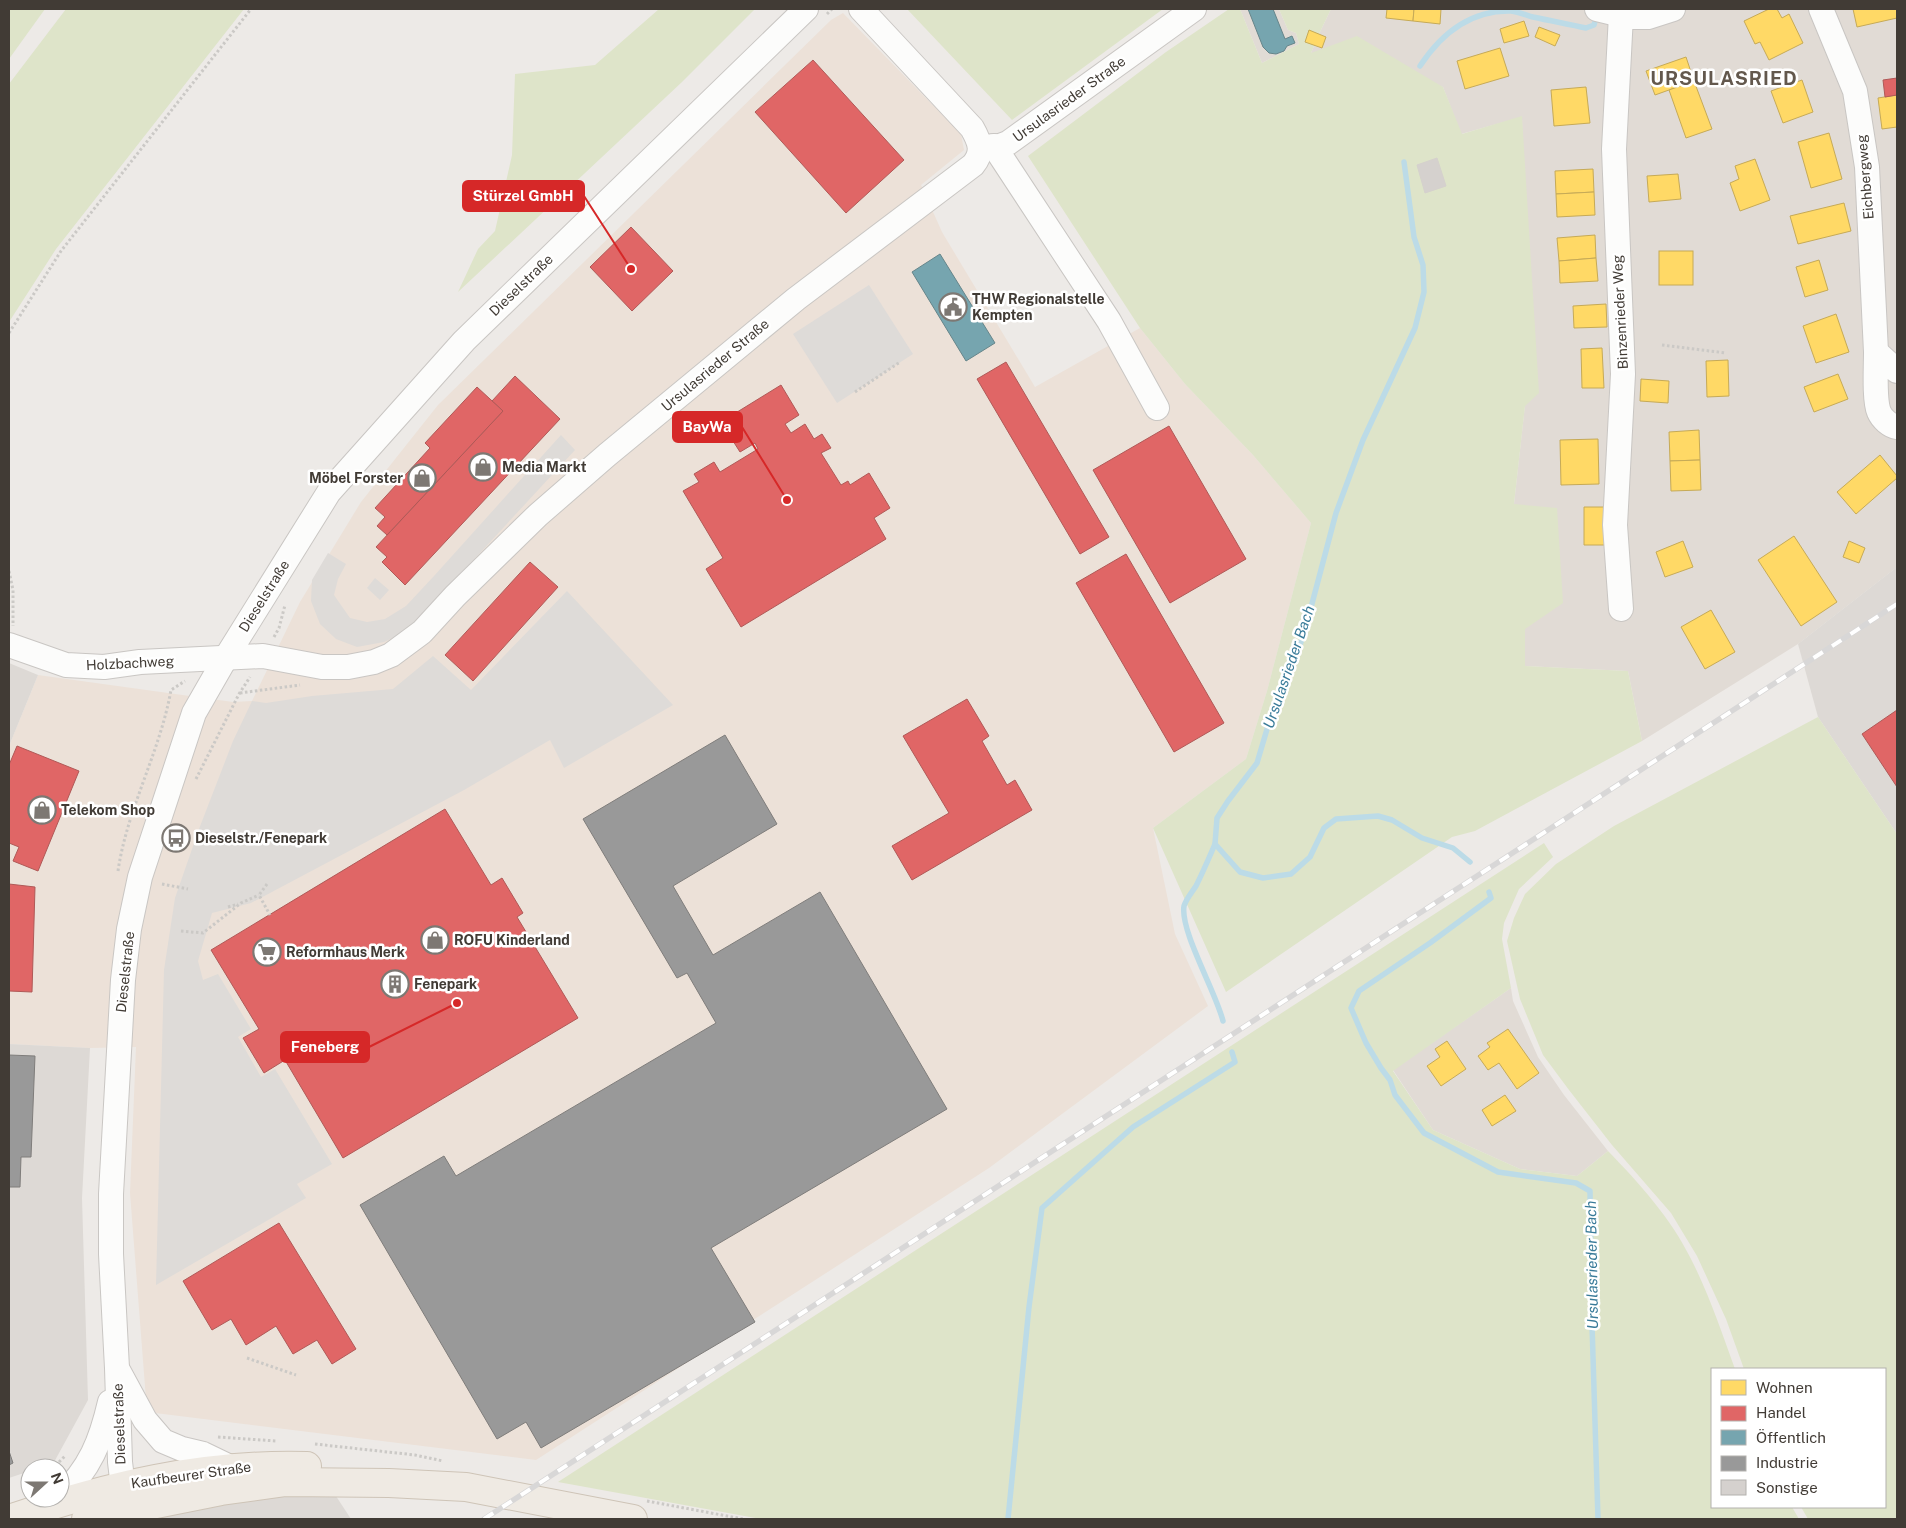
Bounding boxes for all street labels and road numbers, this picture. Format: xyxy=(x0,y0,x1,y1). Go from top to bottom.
street label: Ursulasrieder Straße xyxy=(1010,53,1128,145)
street label: Eichbergweg xyxy=(1853,134,1877,220)
street label: Dieselstraße xyxy=(486,251,556,319)
street label: Binzenrieder Weg xyxy=(1609,254,1631,370)
street label: Ursulasrieder Straße xyxy=(658,315,772,415)
street label: Dieselstraße xyxy=(236,557,292,635)
street label: Holzbachweg xyxy=(85,653,175,673)
street label: Dieselstraße xyxy=(113,931,137,1013)
street label: Dieselstraße xyxy=(110,1383,128,1465)
street label: Kaufbeurer Straße xyxy=(130,1459,252,1491)

